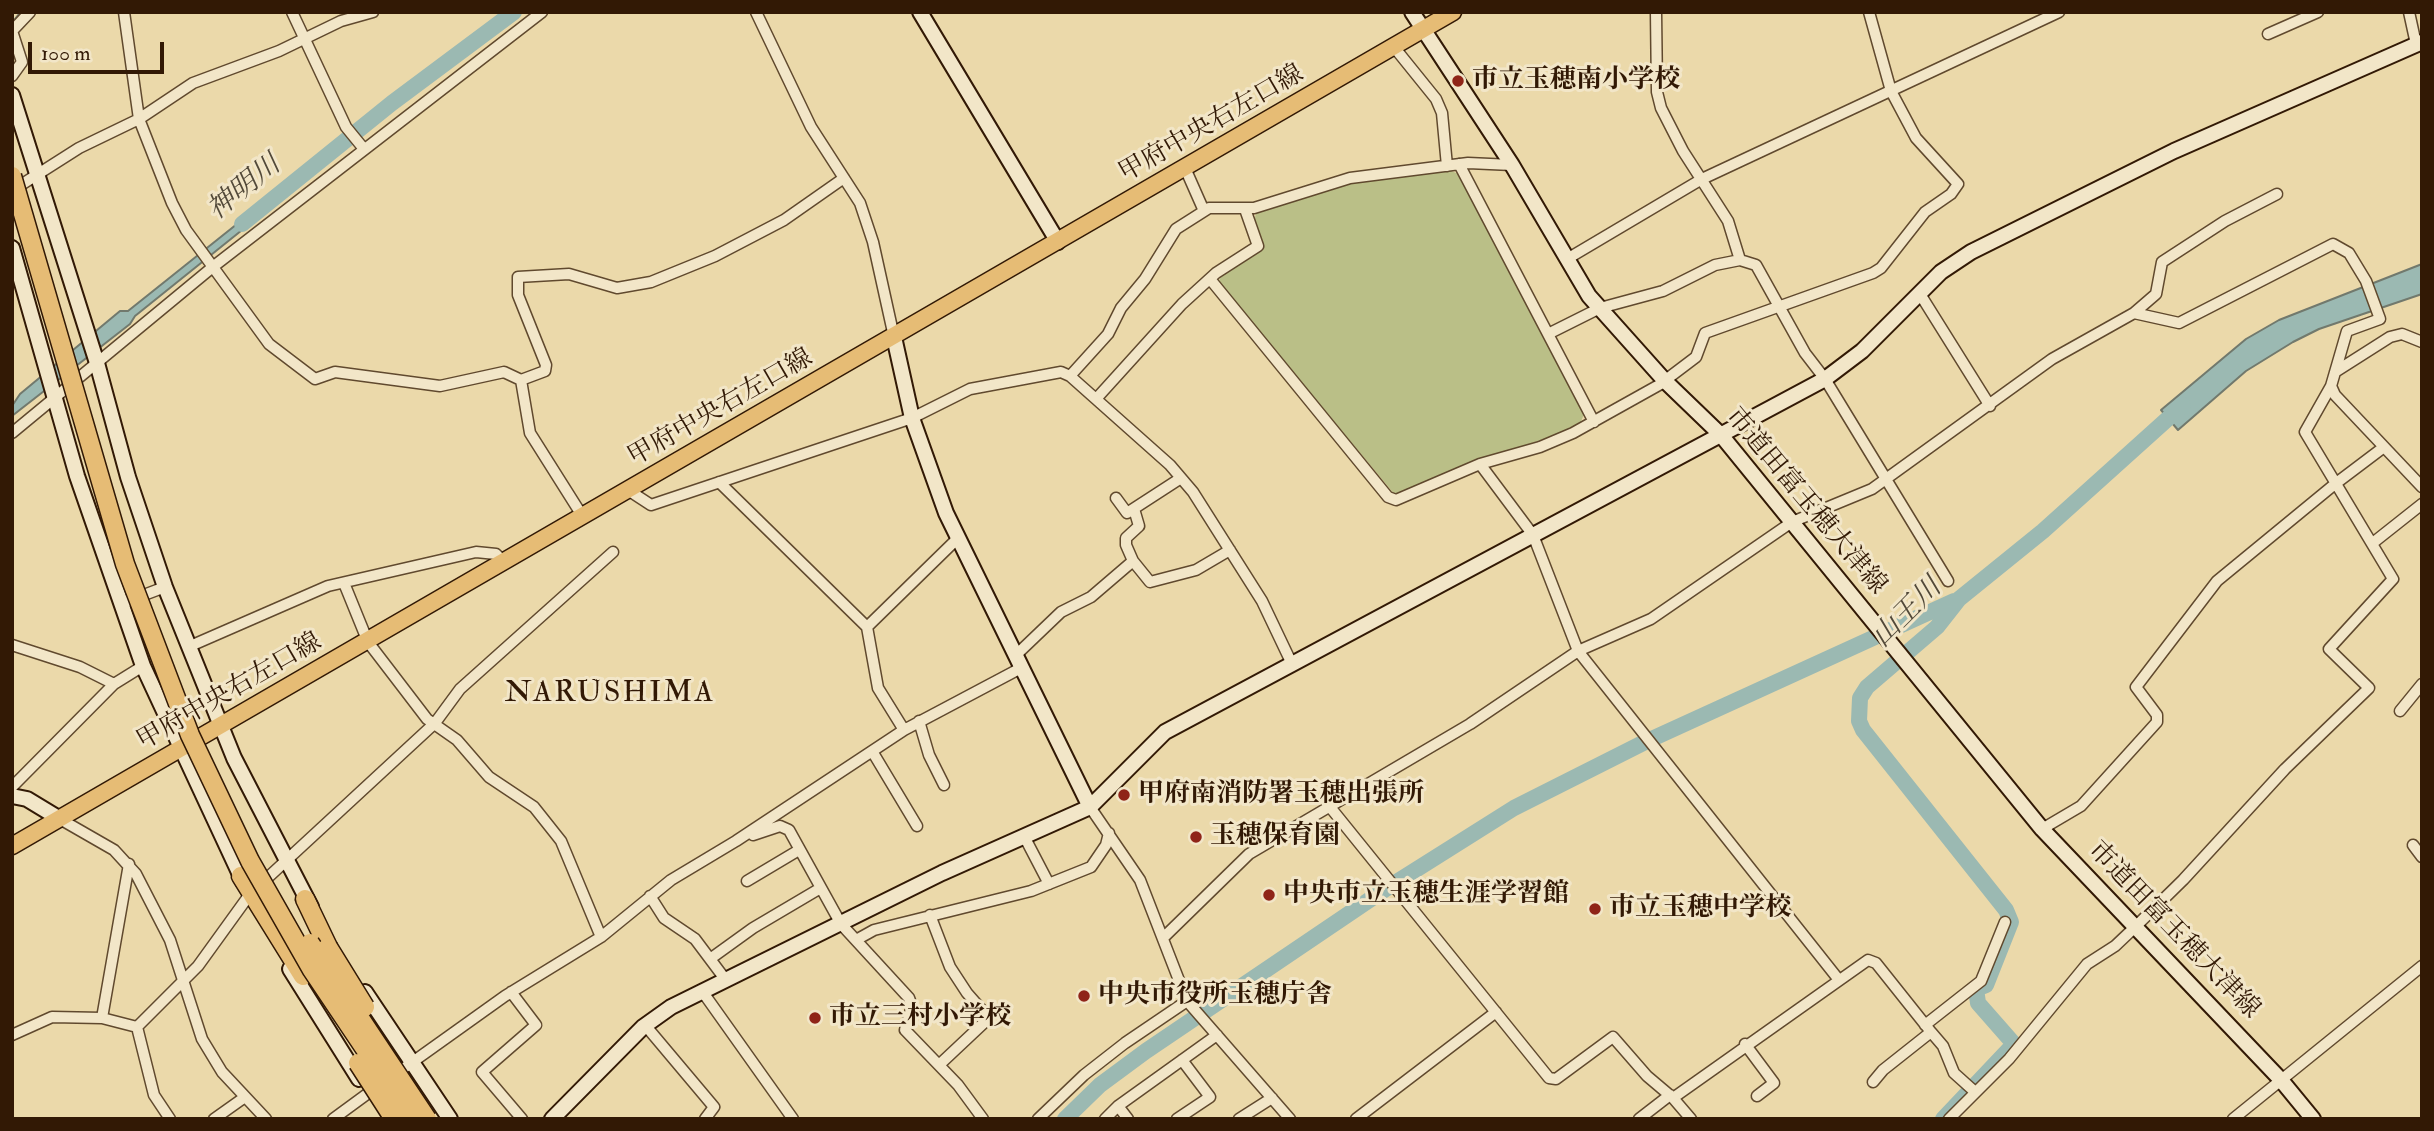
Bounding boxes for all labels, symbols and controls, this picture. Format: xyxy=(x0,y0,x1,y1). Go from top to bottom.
scale bar xyxy=(32,28,168,72)
text: 100 m xyxy=(41,40,91,67)
street label: 甲府中央右左口線 xyxy=(1114,59,1310,191)
place label: 市立玉穂南小学校 xyxy=(1472,65,1680,97)
marker: 市立玉穂南小学校 xyxy=(1450,73,1466,89)
water label: 神明川 xyxy=(202,150,288,228)
street label: 甲府中央右左口線 xyxy=(623,343,819,475)
street label: 市道田富玉穂大津線 xyxy=(1718,402,1892,602)
water label: 山王川 xyxy=(1866,572,1950,656)
street label: 甲府中央右左口線 xyxy=(132,627,328,759)
district label: NARUSHIMA xyxy=(506,677,714,713)
place label: 甲府南消防署玉穂出張所 xyxy=(1138,779,1424,811)
marker: 甲府南消防署玉穂出張所 xyxy=(1116,787,1132,803)
place label: 玉穂保育園 xyxy=(1210,821,1340,853)
marker: 玉穂保育園 xyxy=(1188,829,1204,845)
street label: 市道田富玉穂大津線 xyxy=(2081,836,2265,1026)
place label: 中央市立玉穂生涯学習館 xyxy=(1283,879,1569,911)
marker: 中央市立玉穂生涯学習館 xyxy=(1261,887,1277,903)
place label: 市立玉穂中学校 xyxy=(1609,893,1791,925)
marker: 市立玉穂中学校 xyxy=(1587,901,1603,917)
place label: 中央市役所玉穂庁舎 xyxy=(1098,980,1332,1012)
marker: 中央市役所玉穂庁舎 xyxy=(1076,988,1092,1004)
place label: 市立三村小学校 xyxy=(829,1002,1011,1034)
marker: 市立三村小学校 xyxy=(807,1010,823,1026)

